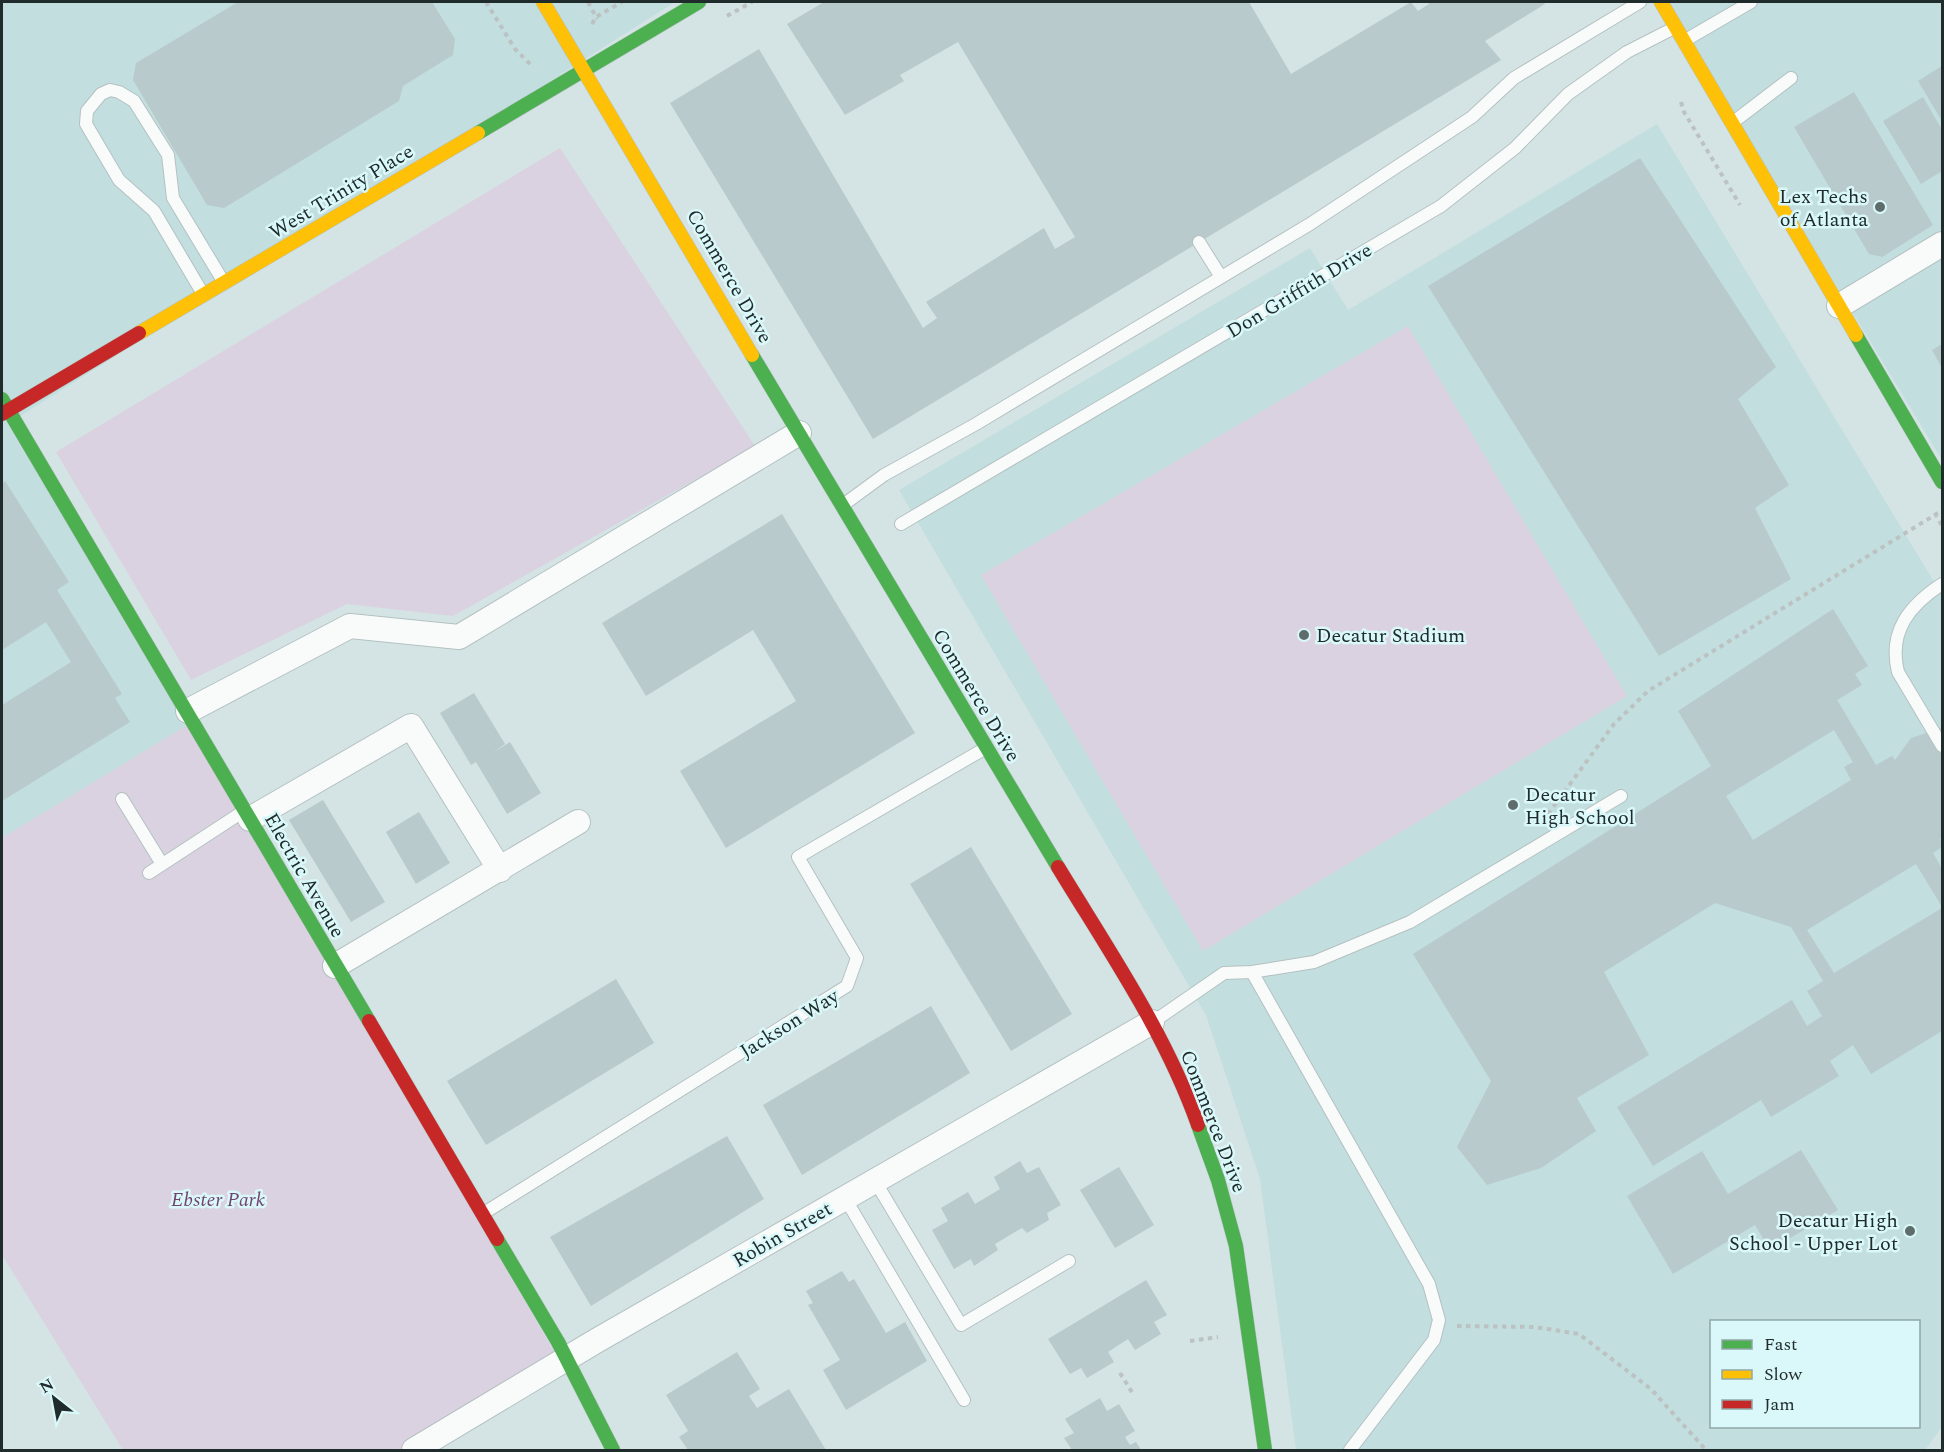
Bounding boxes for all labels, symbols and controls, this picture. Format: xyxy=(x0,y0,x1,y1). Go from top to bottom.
street label: West Trinity Place xyxy=(264,137,419,247)
place label: Lex Techs of Atlanta xyxy=(1779,182,1868,235)
marker: Lex Techs of Atlanta xyxy=(1873,200,1887,214)
street label: Commerce Drive xyxy=(678,204,780,349)
street label: Don Griffith Drive xyxy=(1221,235,1378,346)
place label: Decatur Stadium xyxy=(1316,621,1465,651)
street label: Commerce Drive xyxy=(925,623,1028,768)
marker: Decatur Stadium xyxy=(1297,628,1311,642)
place label: Decatur High School xyxy=(1525,780,1635,833)
marker: Decatur High School xyxy=(1506,798,1520,812)
street label: Electric Avenue xyxy=(256,807,352,944)
street label: Jackson Way xyxy=(734,981,846,1066)
street label: Commerce Drive xyxy=(1172,1046,1254,1197)
park label: Ebster Park xyxy=(171,1185,266,1215)
street label: Robin Street xyxy=(727,1194,838,1275)
place label: Decatur High School - Upper Lot xyxy=(1729,1206,1898,1259)
marker: Decatur High School - Upper Lot xyxy=(1903,1224,1917,1238)
legend xyxy=(1710,1320,1920,1428)
text: Fast xyxy=(1764,1331,1797,1358)
text: Slow xyxy=(1764,1361,1803,1388)
north arrow xyxy=(24,1368,84,1428)
text: N xyxy=(35,1372,59,1400)
text: Jam xyxy=(1764,1391,1795,1418)

